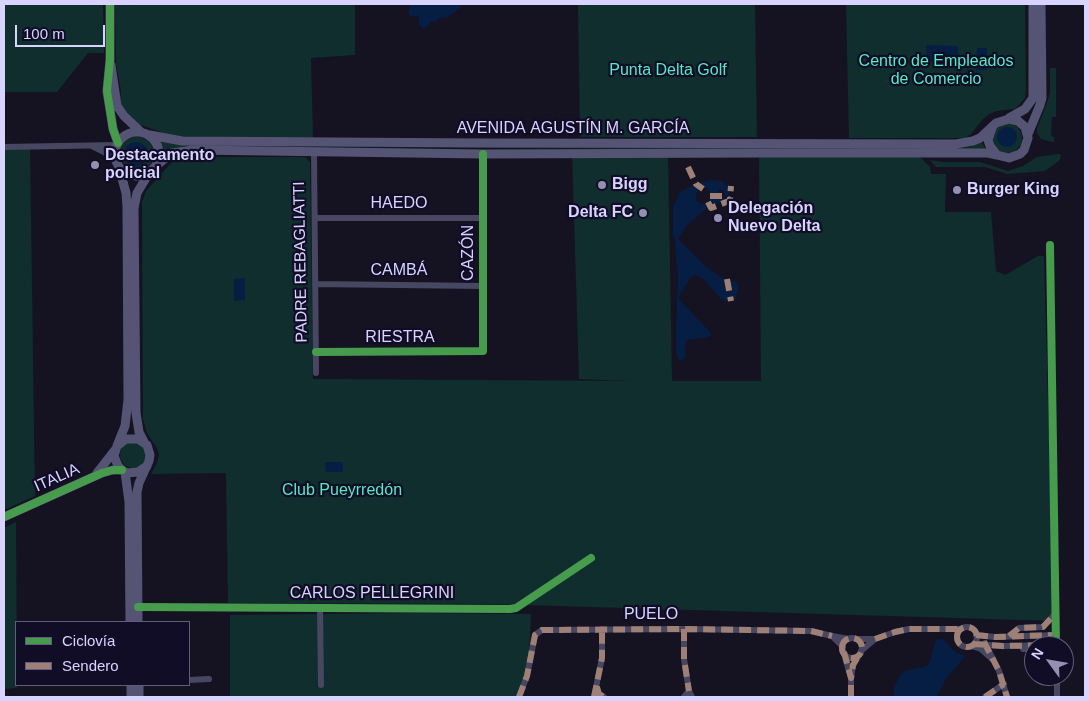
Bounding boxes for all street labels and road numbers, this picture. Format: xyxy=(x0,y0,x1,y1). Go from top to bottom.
street label: AVENIDA AGUSTÍN M. GARCÍA xyxy=(457,119,689,139)
street label: PADRE REBAGLIATTI xyxy=(290,181,312,343)
street label: HAEDO xyxy=(371,194,427,214)
street label: CAZÓN xyxy=(459,225,479,281)
street label: CAMBÁ xyxy=(371,261,427,281)
street label: RIESTRA xyxy=(365,328,435,348)
street label: ITALIA xyxy=(31,460,83,496)
street label: CARLOS PELLEGRINI xyxy=(290,584,454,604)
street label: PUELO xyxy=(624,605,678,625)

